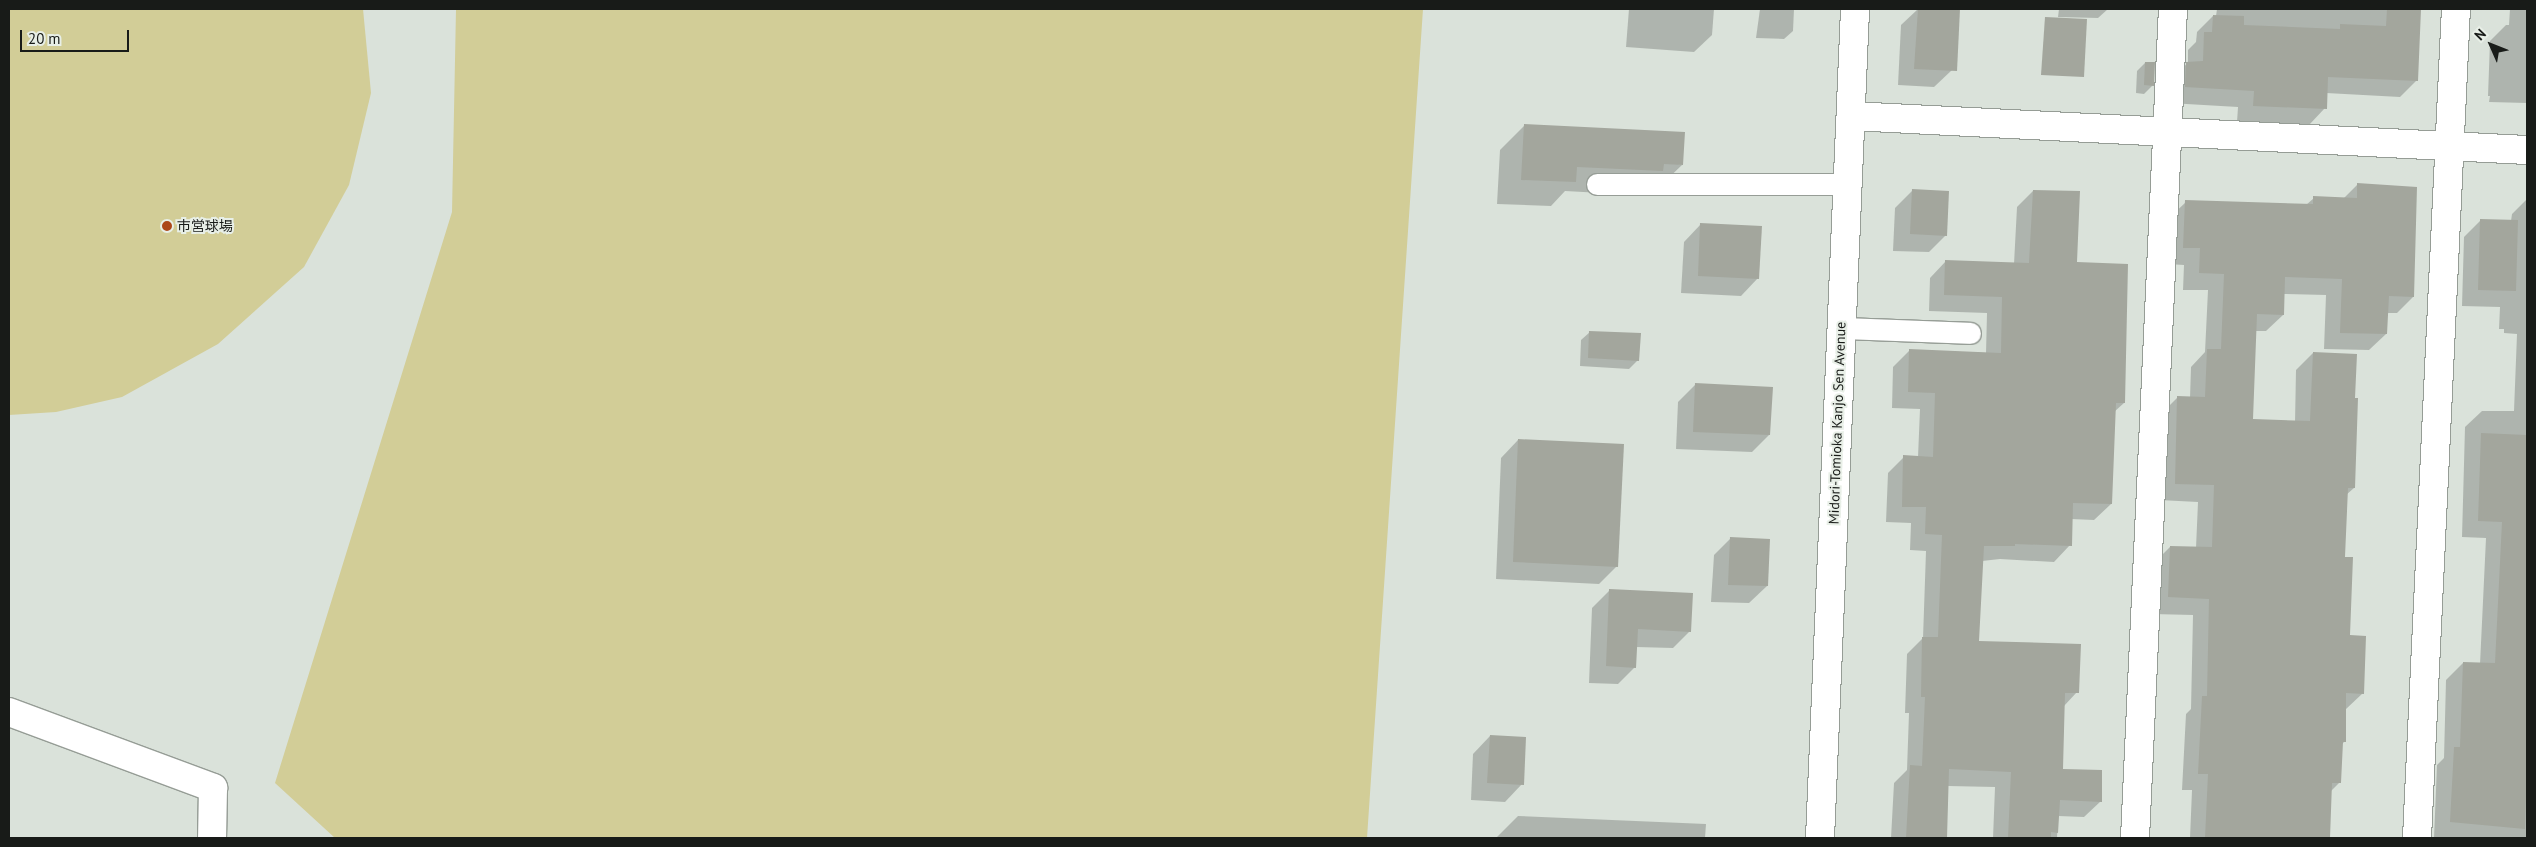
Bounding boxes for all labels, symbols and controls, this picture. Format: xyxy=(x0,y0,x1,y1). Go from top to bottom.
scale bar xyxy=(22,20,131,52)
north arrow xyxy=(2466,20,2516,70)
text: N xyxy=(2471,25,2490,44)
text: 20 m xyxy=(28,29,61,48)
place label: 市営球場 xyxy=(177,218,233,234)
marker: 市営球場 xyxy=(161,220,173,232)
street label: Midori-Tomioka Kanjo Sen Avenue xyxy=(1825,321,1849,525)

